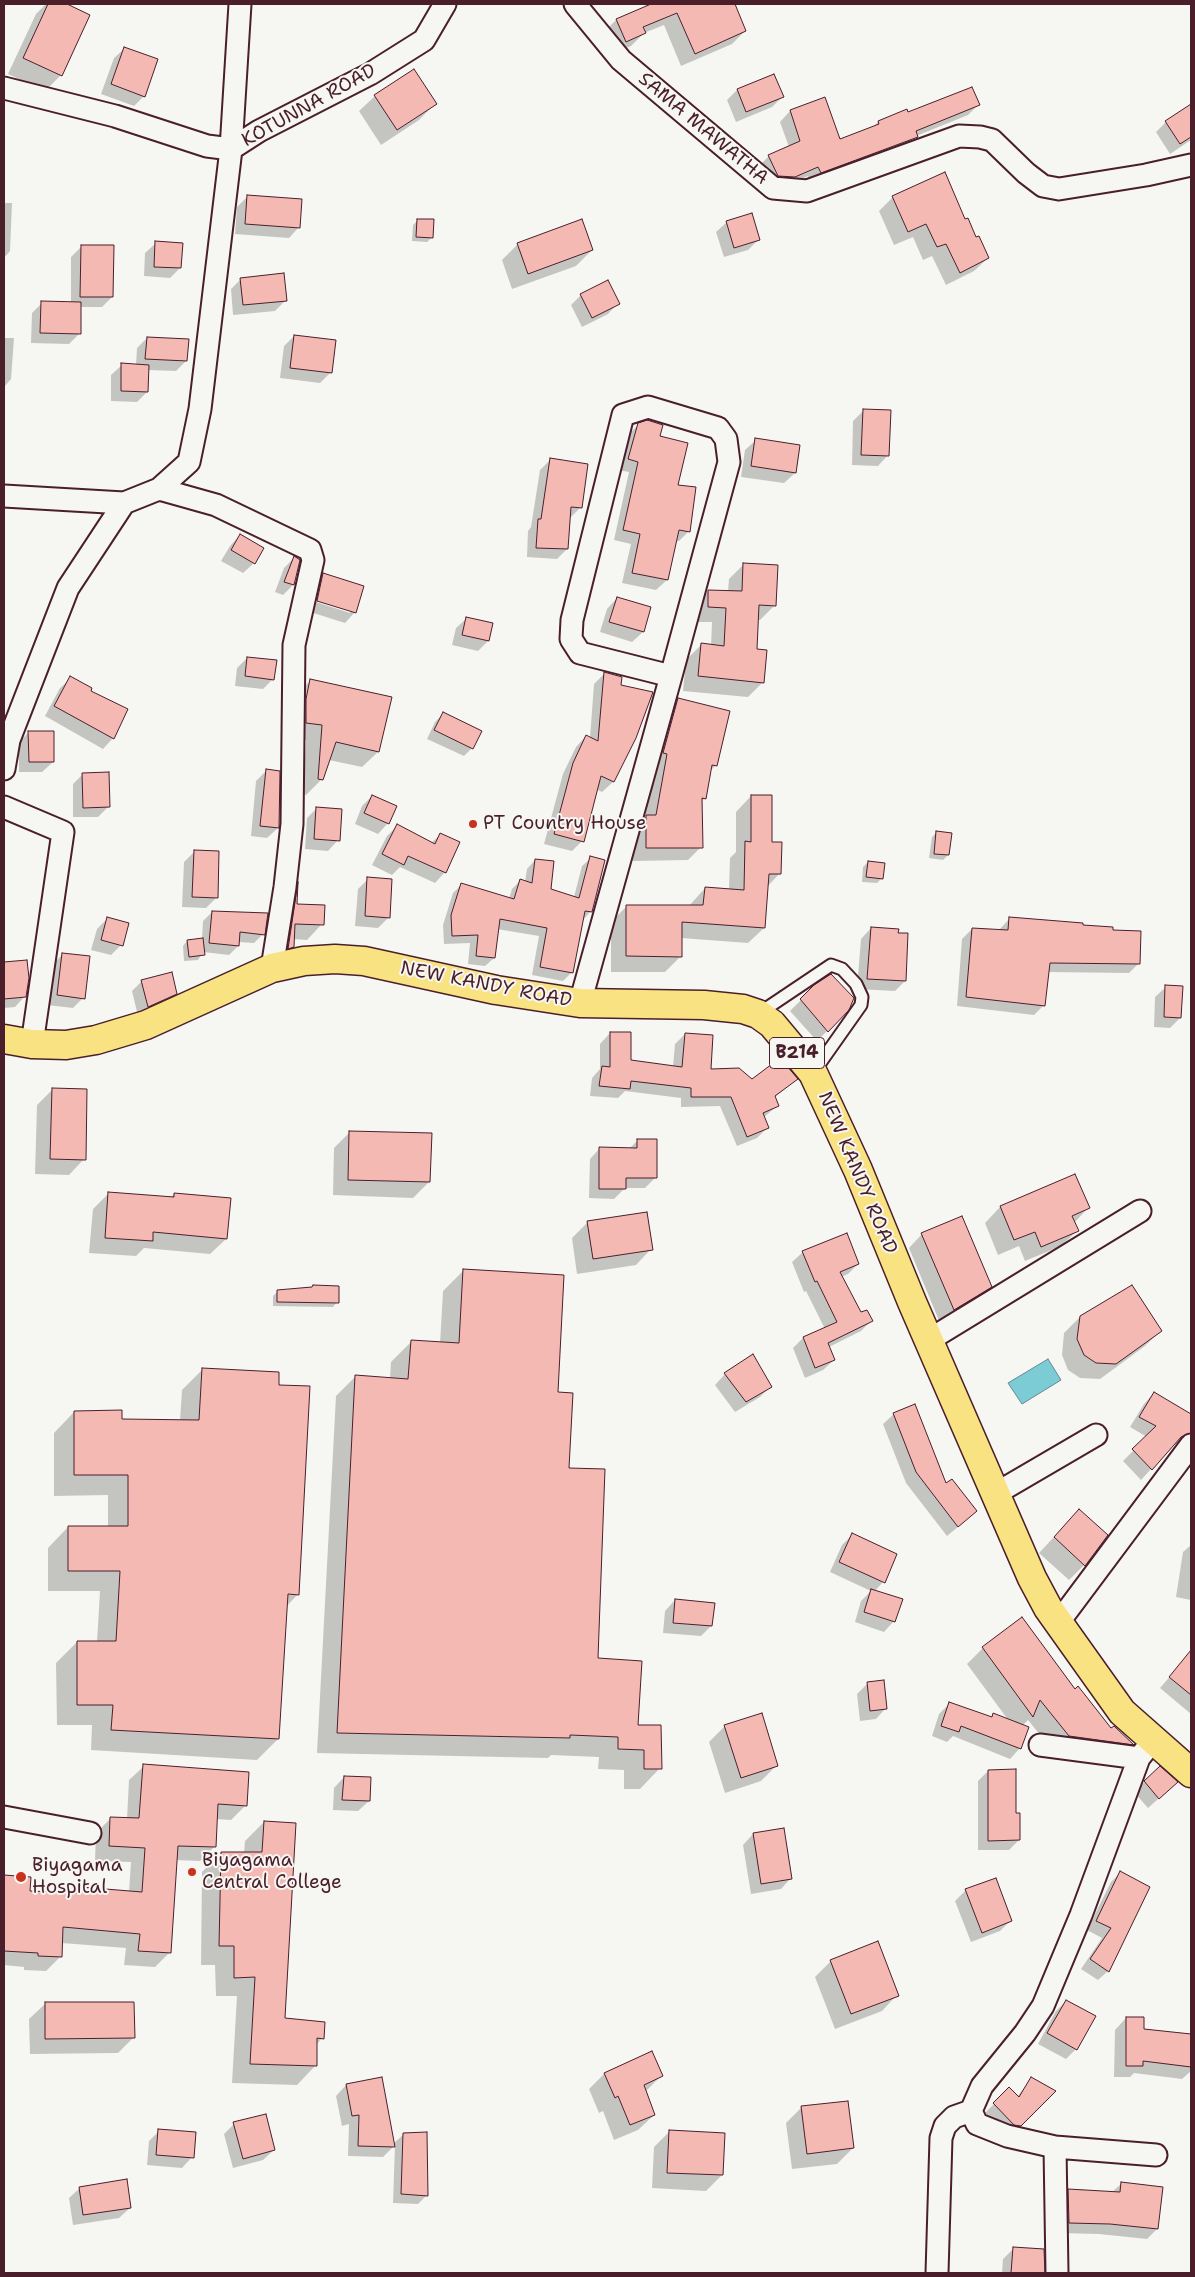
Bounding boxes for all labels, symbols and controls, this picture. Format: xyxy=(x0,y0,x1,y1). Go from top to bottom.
street label: KOTUNNA ROAD xyxy=(238,60,380,152)
street label: SAMA MAWATHA xyxy=(633,68,773,190)
place label: PT Country House xyxy=(483,813,646,835)
marker: PT Country House xyxy=(467,818,479,830)
street label: NEW KANDY ROAD xyxy=(398,957,574,1013)
road number: B214 xyxy=(770,1038,824,1068)
street label: NEW KANDY ROAD xyxy=(812,1088,902,1258)
place label: Biyagama Central College xyxy=(202,1850,342,1894)
place label: Biyagama Hospital xyxy=(32,1855,122,1899)
marker: Biyagama Central College xyxy=(186,1866,198,1878)
marker: Biyagama Hospital xyxy=(14,1870,28,1884)

